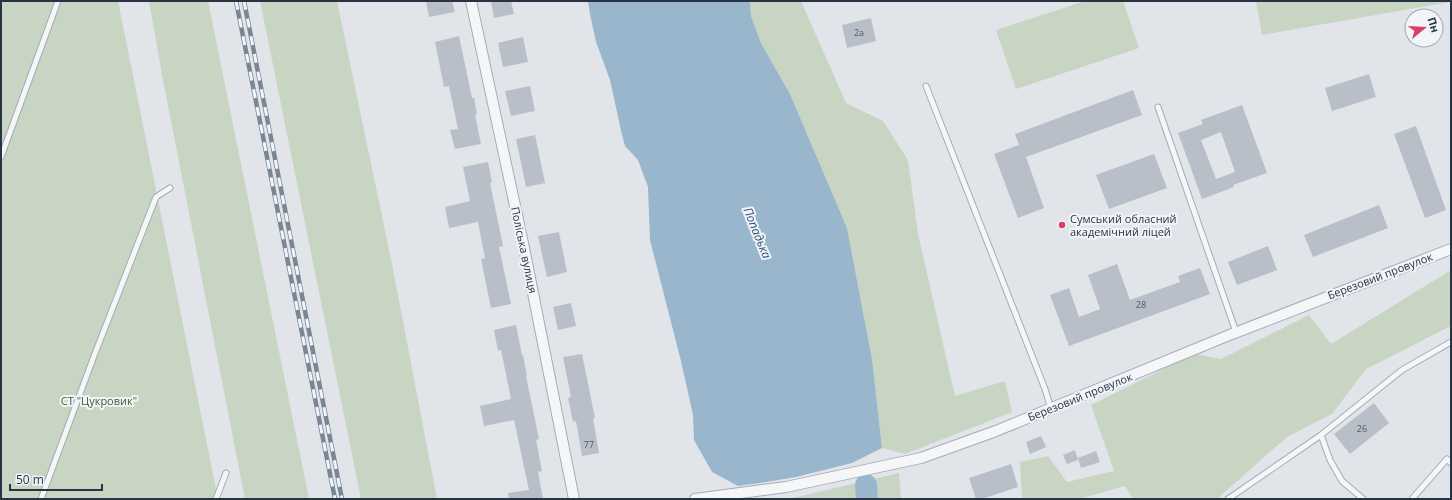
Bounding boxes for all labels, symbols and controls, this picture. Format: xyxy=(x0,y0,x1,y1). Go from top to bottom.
north arrow xyxy=(1404,8,1444,48)
text: Пн xyxy=(1424,15,1444,34)
house number: 2а xyxy=(854,26,864,39)
street label: Поліська вулиця xyxy=(508,205,541,295)
water label: Попадька xyxy=(739,205,776,261)
place label: Сумський обласний академічний ліцей xyxy=(1070,211,1177,239)
marker: Сумський обласний академічний ліцей xyxy=(1057,220,1067,230)
street label: Березовий провулок xyxy=(1325,248,1435,303)
house number: 28 xyxy=(1136,298,1146,311)
street label: Березовий провулок xyxy=(1025,369,1135,424)
park label: СТ "Цукровик" xyxy=(61,393,137,408)
house number: 26 xyxy=(1357,422,1367,435)
house number: 77 xyxy=(584,438,594,451)
scale bar xyxy=(10,466,102,492)
text: 50 m xyxy=(16,471,44,488)

